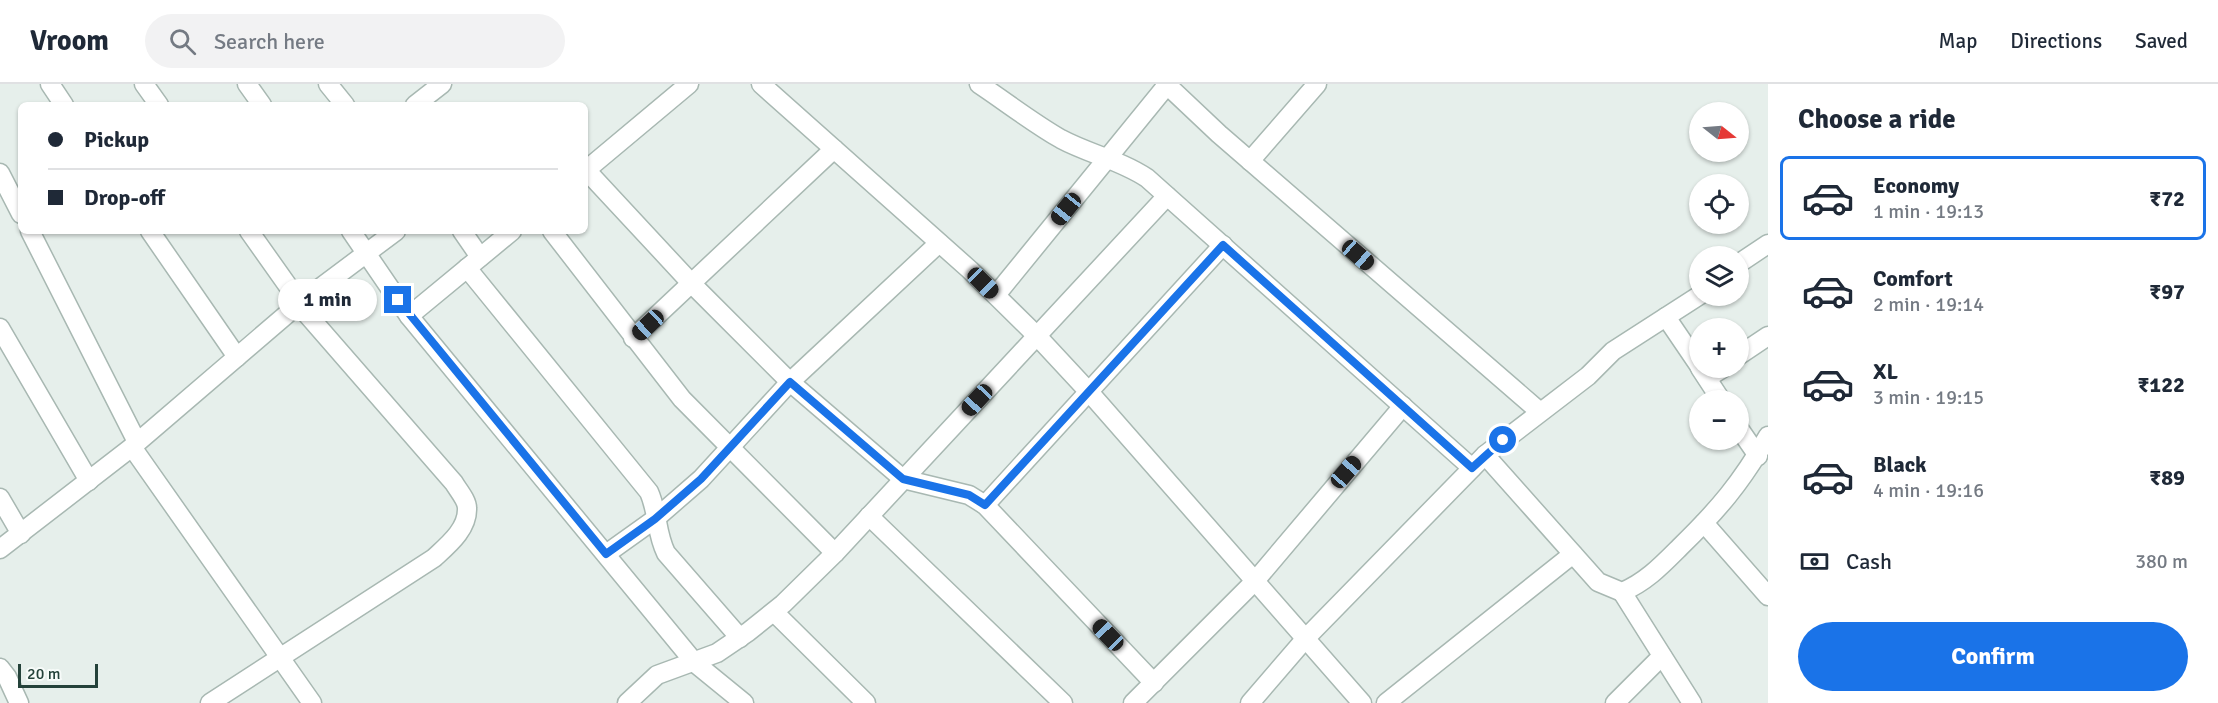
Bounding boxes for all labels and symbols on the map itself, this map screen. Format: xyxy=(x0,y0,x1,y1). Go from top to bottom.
north arrow xyxy=(1689,102,1749,162)
car xyxy=(1048,189,1084,229)
car xyxy=(1339,236,1377,274)
car xyxy=(964,264,1002,302)
callout: 1 min xyxy=(278,279,377,321)
route end xyxy=(384,286,411,313)
car xyxy=(629,306,667,344)
car xyxy=(958,381,996,419)
route start xyxy=(1489,426,1516,453)
car xyxy=(1327,453,1365,491)
car xyxy=(1089,616,1127,654)
scale bar xyxy=(18,661,98,688)

